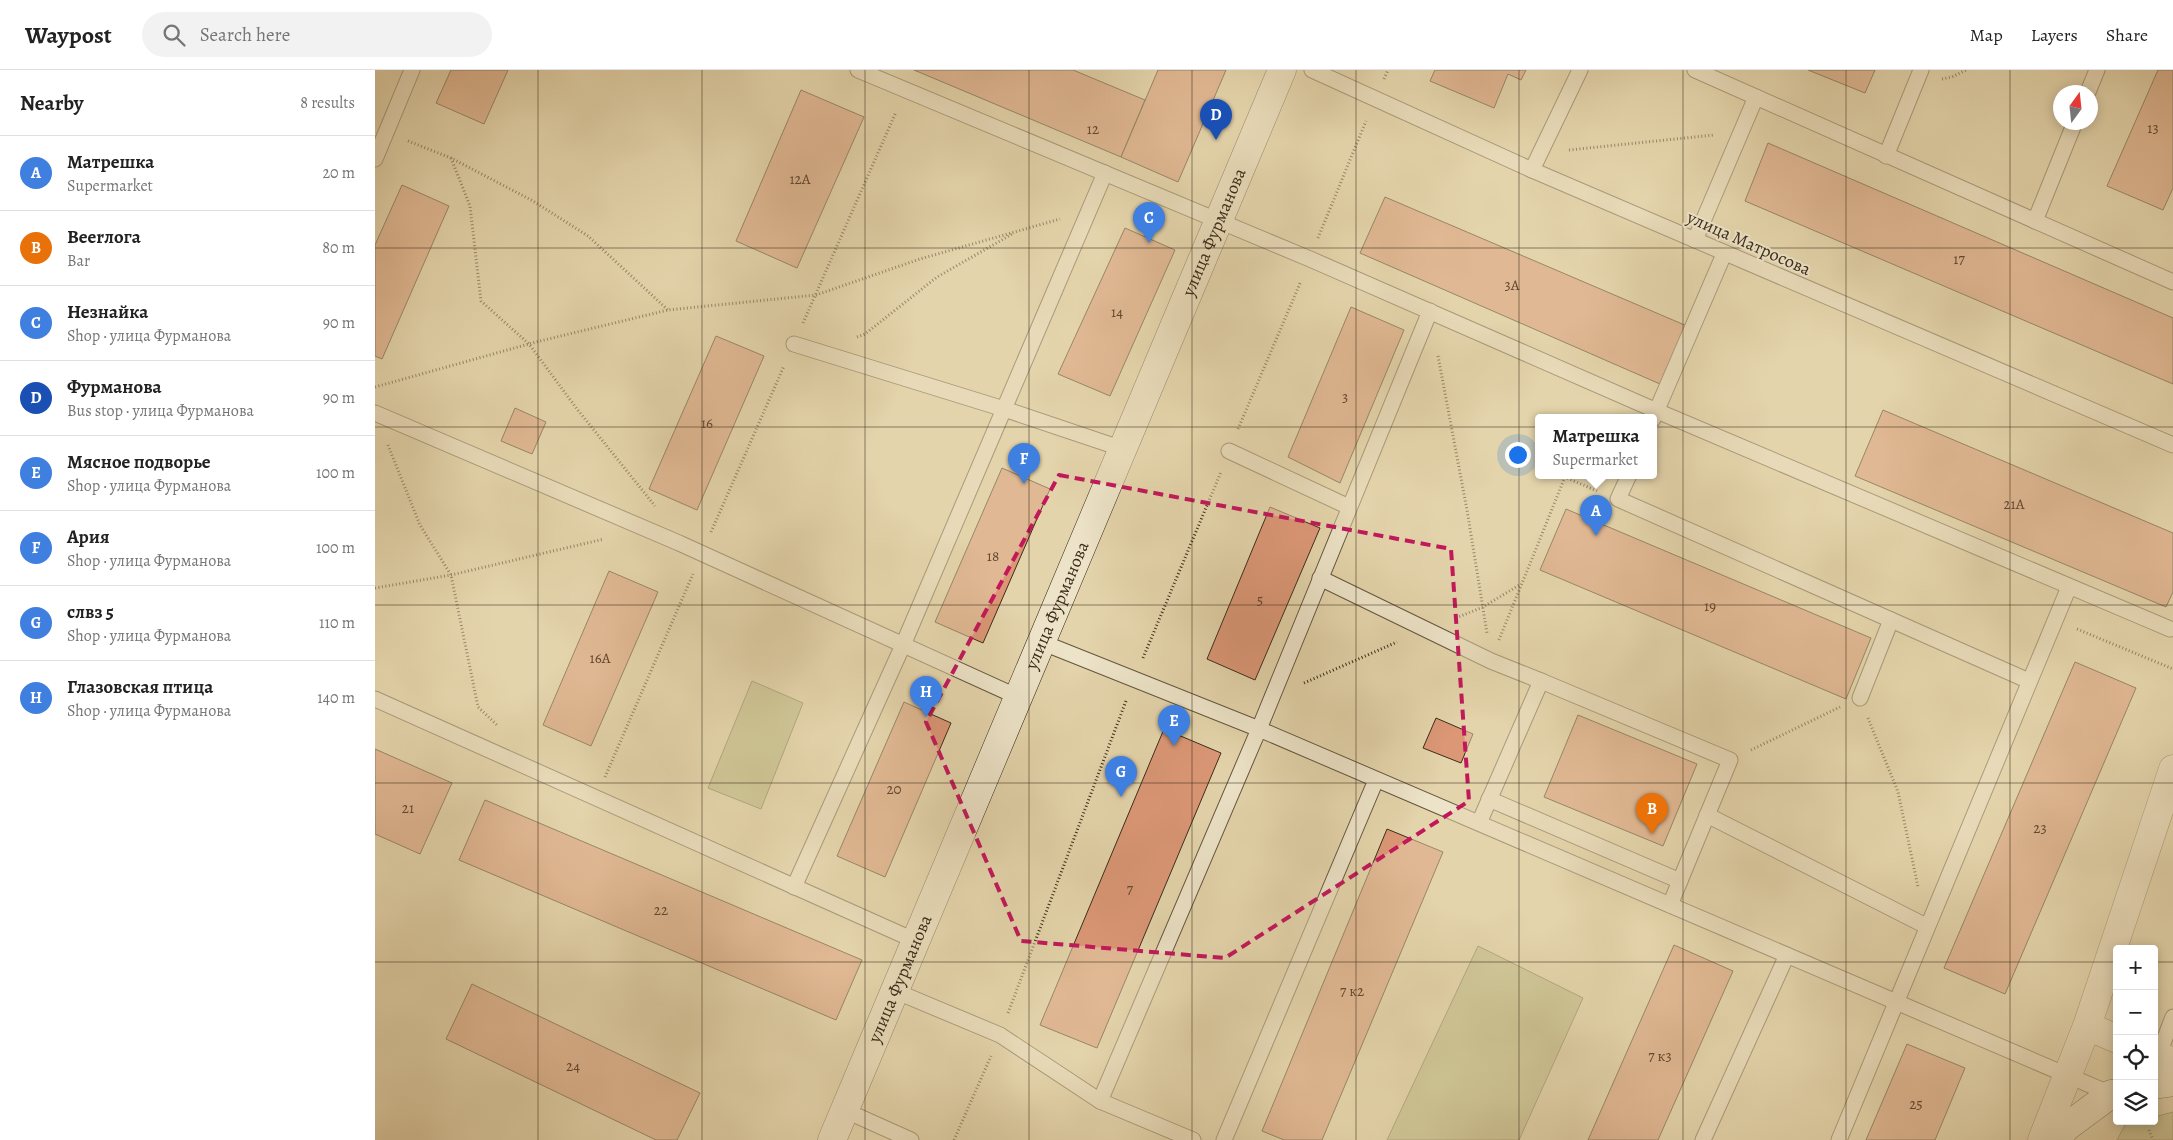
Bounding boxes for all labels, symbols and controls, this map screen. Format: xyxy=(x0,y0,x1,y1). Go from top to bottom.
search box xyxy=(142,12,492,57)
text: Waypost xyxy=(25,19,112,51)
icon: search xyxy=(160,21,188,49)
text: Search here xyxy=(200,22,290,48)
text: Map xyxy=(1970,23,2003,47)
text: Layers xyxy=(2031,23,2078,47)
text: Share xyxy=(2106,23,2148,47)
north arrow xyxy=(2053,85,2098,130)
text: Nearby xyxy=(20,89,83,117)
text: 8 results xyxy=(300,92,355,114)
pin: D xyxy=(1200,99,1232,140)
house number: 13 xyxy=(2147,118,2159,138)
house number: 12 xyxy=(1087,119,1099,139)
text: Матрешка xyxy=(67,149,154,175)
text: A xyxy=(31,162,41,184)
text: 20 m xyxy=(322,162,355,184)
street label: улица Фурманова xyxy=(1176,164,1252,301)
house number: 12А xyxy=(789,169,811,189)
text: Supermarket xyxy=(67,175,153,197)
pin: C xyxy=(1133,202,1165,243)
street label: улица Матросова xyxy=(1682,205,1815,281)
text: Beerлога xyxy=(67,224,141,250)
text: B xyxy=(31,237,41,259)
text: 80 m xyxy=(322,237,355,259)
house number: 17 xyxy=(1953,249,1965,269)
text: Bar xyxy=(67,250,90,272)
house number: 3А xyxy=(1504,275,1520,295)
text: Незнайка xyxy=(67,299,148,325)
house number: 14 xyxy=(1111,302,1123,322)
text: C xyxy=(31,312,41,334)
text: 90 m xyxy=(323,312,355,334)
text: Shop · улица Фурманова xyxy=(67,325,231,347)
text: Фурманова xyxy=(67,374,162,400)
text: D xyxy=(30,387,42,409)
text: 90 m xyxy=(323,387,355,409)
house number: 3 xyxy=(1342,387,1348,407)
text: Bus stop · улица Фурманова xyxy=(67,400,254,422)
house number: 16 xyxy=(701,413,713,433)
popup xyxy=(1535,414,1657,479)
text: Матрешка xyxy=(1552,423,1640,449)
your location xyxy=(1505,442,1531,468)
pin: F xyxy=(1008,443,1040,484)
text: Мясное подворье xyxy=(67,449,211,475)
text: Supermarket xyxy=(1552,449,1638,471)
text: E xyxy=(31,462,41,484)
text: 100 m xyxy=(316,462,355,484)
text: Shop · улица Фурманова xyxy=(67,475,231,497)
house number: 21А xyxy=(2003,494,2025,514)
pin: A xyxy=(1580,495,1612,536)
text: Ария xyxy=(67,524,110,550)
text: F xyxy=(32,537,40,559)
text: 100 m xyxy=(316,537,355,559)
street label: улица Фурманова xyxy=(1019,537,1095,674)
house number: 18 xyxy=(987,546,999,566)
text: Shop · улица Фурманова xyxy=(67,550,231,572)
house number: 5 xyxy=(1257,590,1263,610)
house number: 19 xyxy=(1704,596,1716,616)
text: слвз 5 xyxy=(67,599,114,625)
text: G xyxy=(31,612,41,634)
text: 110 m xyxy=(319,612,355,634)
text: Shop · улица Фурманова xyxy=(67,625,231,647)
house number: 16А xyxy=(590,648,611,668)
text: Глазовская птица xyxy=(67,674,213,700)
pin: H xyxy=(910,676,942,717)
text: H xyxy=(30,687,42,709)
text: 140 m xyxy=(317,687,355,709)
text: Shop · улица Фурманова xyxy=(67,700,231,722)
pin: E xyxy=(1158,705,1190,746)
pin: G xyxy=(1105,756,1137,797)
house number: 20 xyxy=(886,779,902,799)
pin: B xyxy=(1636,793,1668,834)
house number: 21 xyxy=(402,798,414,818)
house number: 23 xyxy=(2033,818,2047,838)
house number: 7 xyxy=(1127,879,1134,899)
house number: 22 xyxy=(654,900,668,920)
street label: улица Фурманова xyxy=(862,910,938,1047)
map controls xyxy=(2113,945,2158,1125)
button: + xyxy=(2113,945,2158,990)
house number: 7 к2 xyxy=(1340,981,1364,1001)
button: − xyxy=(2113,990,2158,1035)
button: locate xyxy=(2113,1035,2158,1080)
house number: 7 к3 xyxy=(1648,1046,1672,1066)
house number: 24 xyxy=(566,1056,580,1076)
button: layers xyxy=(2113,1080,2158,1125)
house number: 25 xyxy=(1909,1094,1923,1114)

